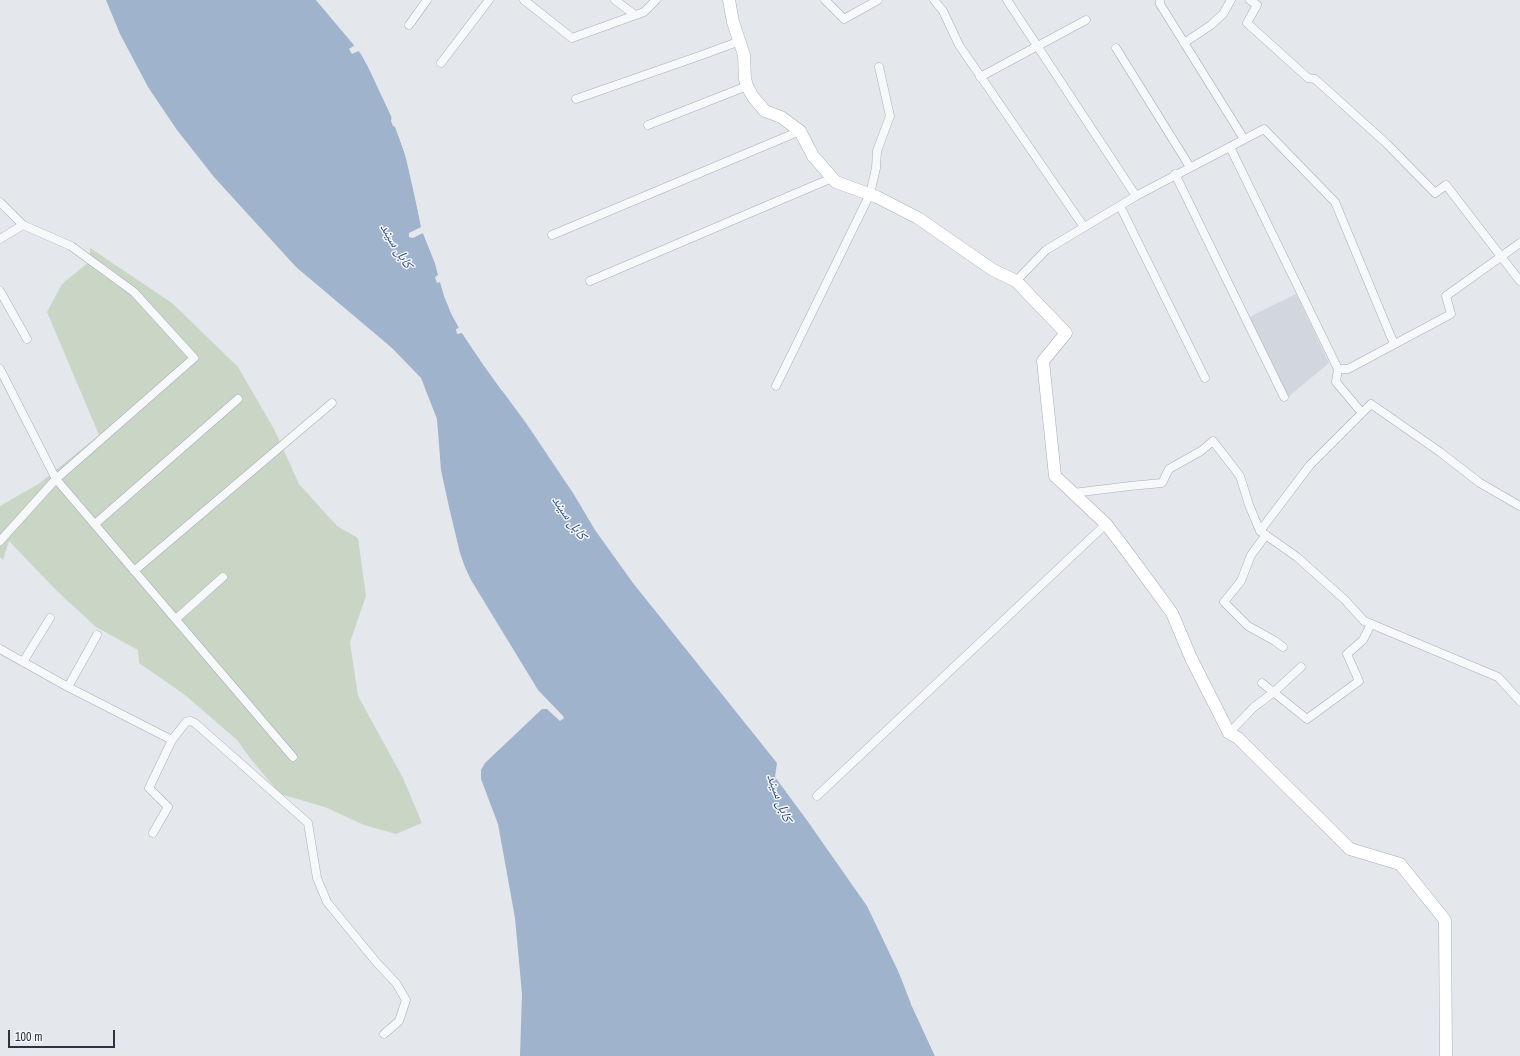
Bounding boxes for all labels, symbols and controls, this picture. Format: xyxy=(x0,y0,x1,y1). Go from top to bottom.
water label: کابل سيند xyxy=(376,220,416,272)
water label: کابل سيند xyxy=(548,493,590,543)
water label: کابل سيند xyxy=(763,772,795,824)
scale bar xyxy=(10,1022,117,1048)
text: 100 m xyxy=(15,1029,42,1045)

